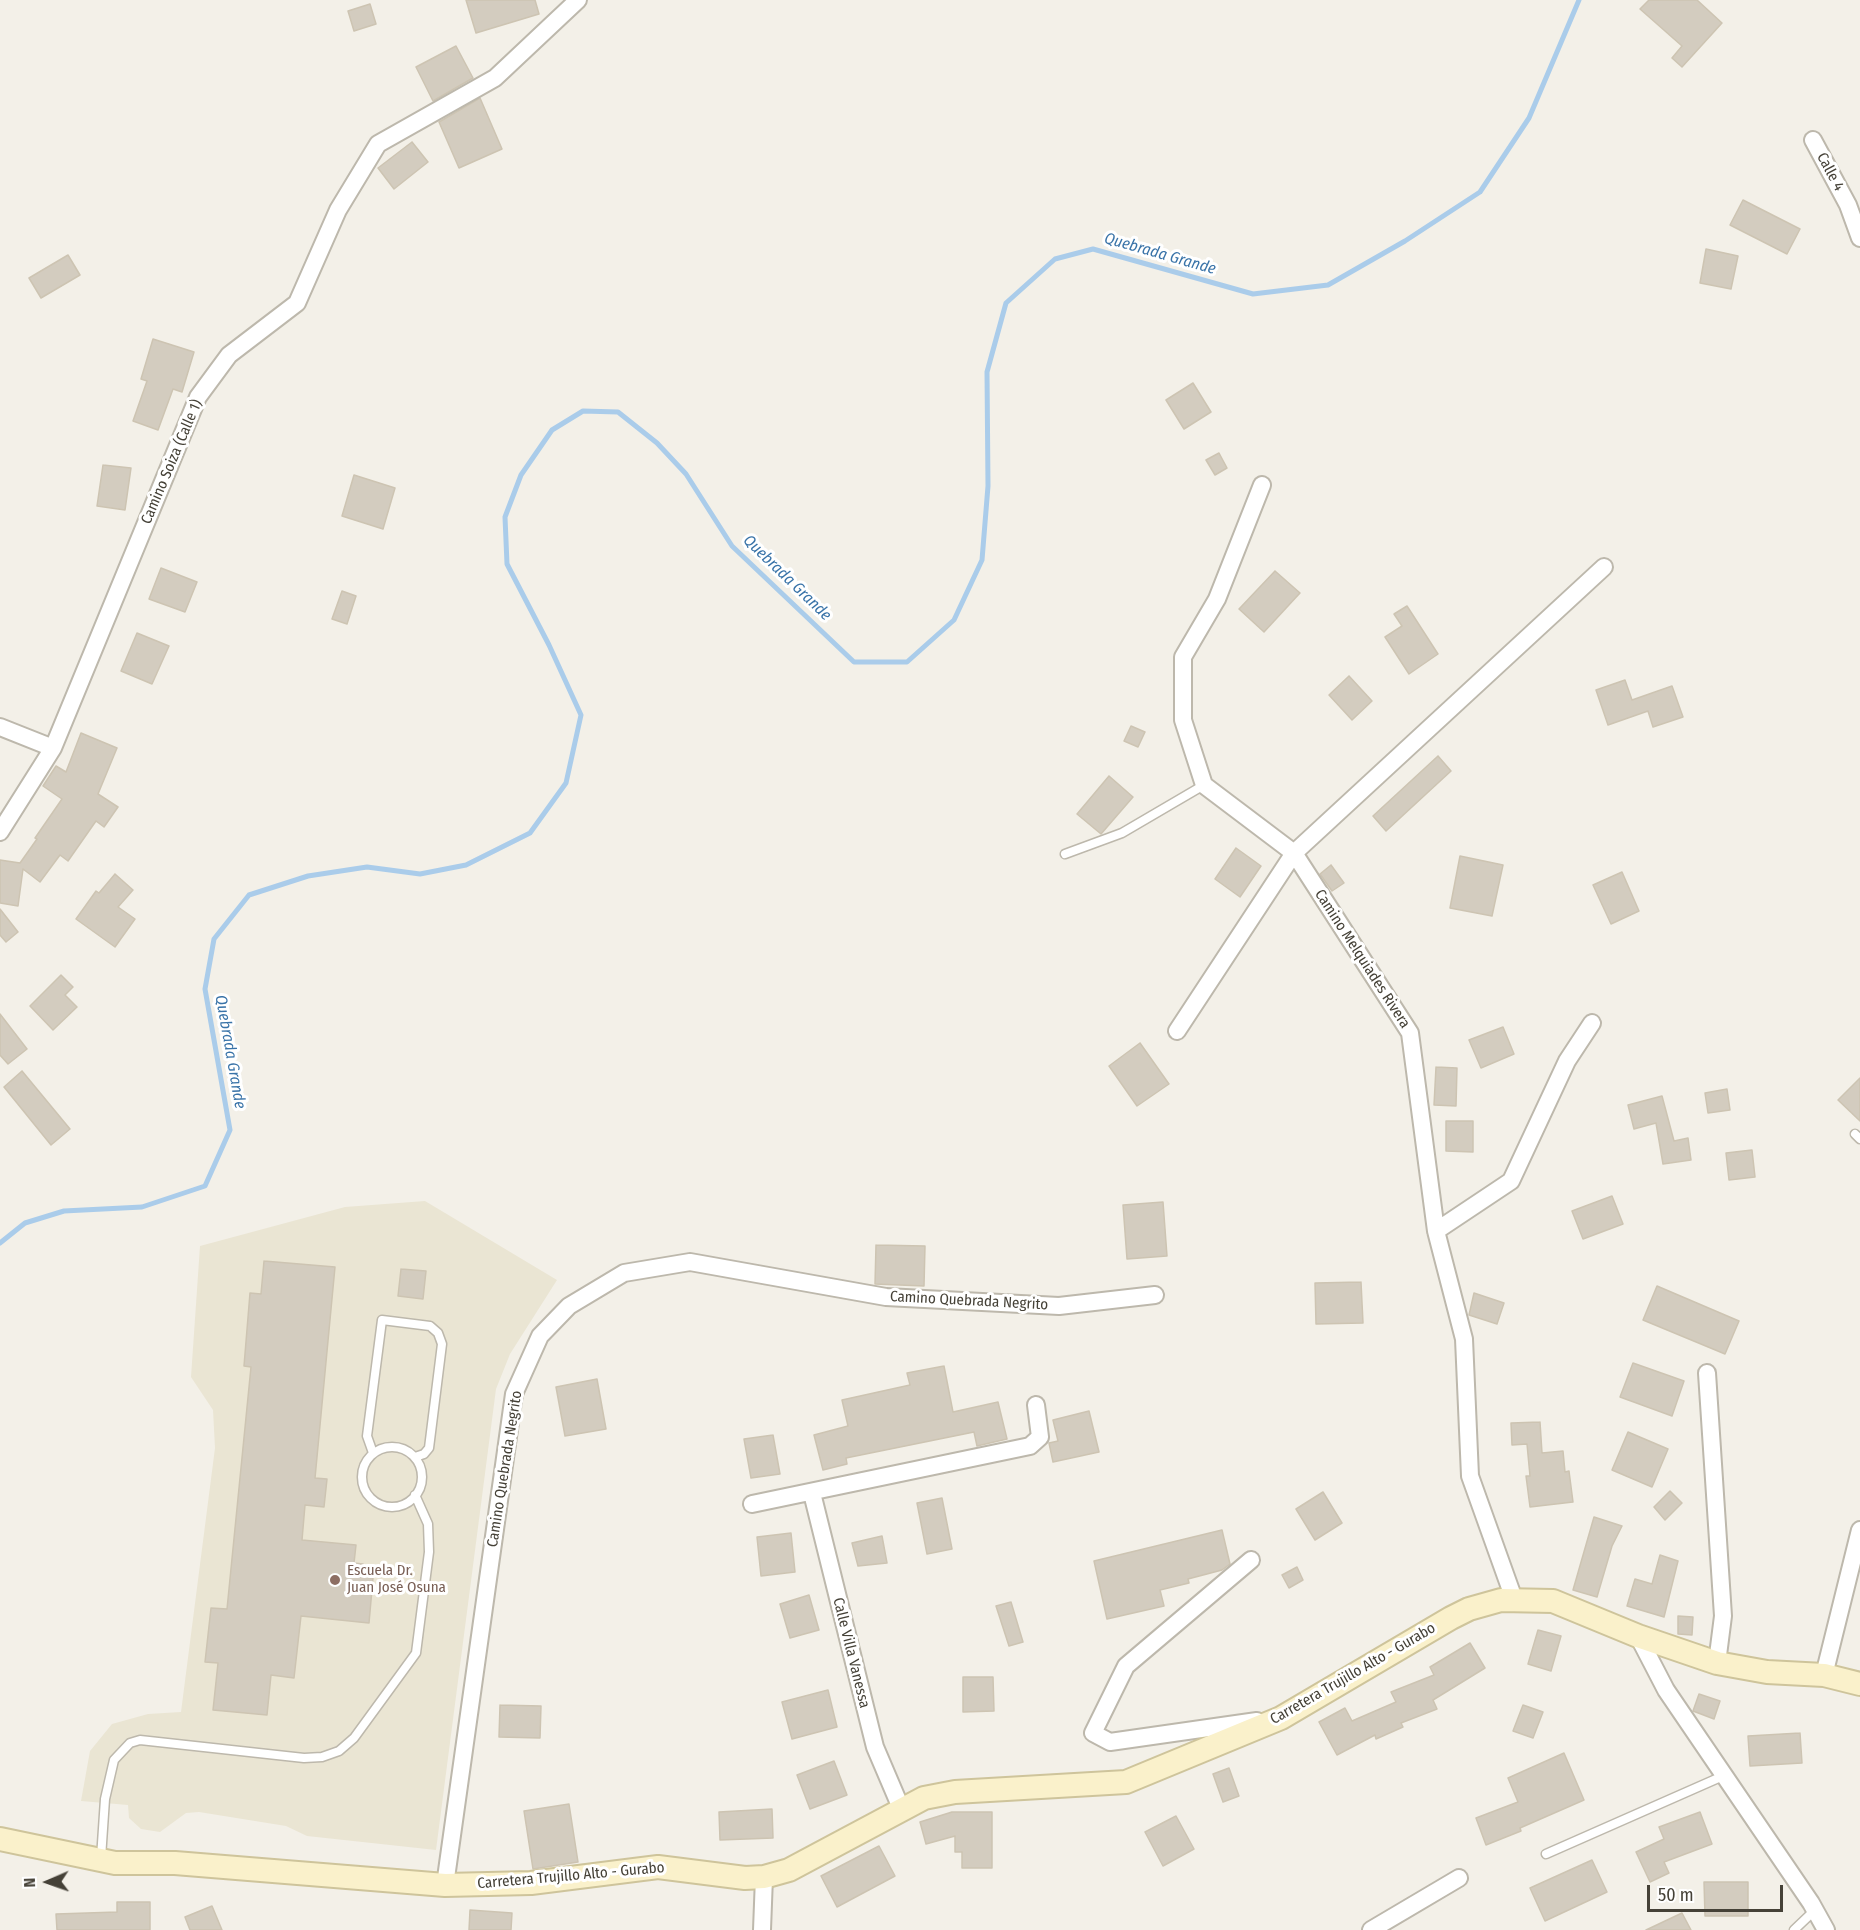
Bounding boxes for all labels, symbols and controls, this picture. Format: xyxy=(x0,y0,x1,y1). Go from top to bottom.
street label: Calle 4 xyxy=(1812,150,1848,194)
water label: Quebrada Grande xyxy=(1102,229,1218,279)
street label: Camino Soiza (Calle 1) xyxy=(138,397,206,527)
water label: Quebrada Grande xyxy=(739,531,835,625)
street label: Camino Melquiades Rivera xyxy=(1310,886,1414,1032)
water label: Quebrada Grande xyxy=(211,994,249,1110)
street label: Camino Quebrada Negrito xyxy=(889,1288,1049,1314)
street label: Camino Quebrada Negrito xyxy=(484,1389,526,1549)
place label: Escuela Dr. Juan José Osuna xyxy=(347,1562,446,1597)
marker: Escuela Dr. Juan José Osuna xyxy=(328,1573,342,1587)
street label: Calle Villa Vanessa xyxy=(829,1596,873,1710)
street label: Carretera Trujillo Alto - Gurabo xyxy=(1267,1619,1439,1729)
north arrow xyxy=(18,1852,78,1912)
street label: Carretera Trujillo Alto - Gurabo xyxy=(477,1859,665,1893)
scale bar xyxy=(1650,1873,1786,1911)
text: N xyxy=(20,1878,39,1888)
text: 50 m xyxy=(1658,1884,1694,1906)

